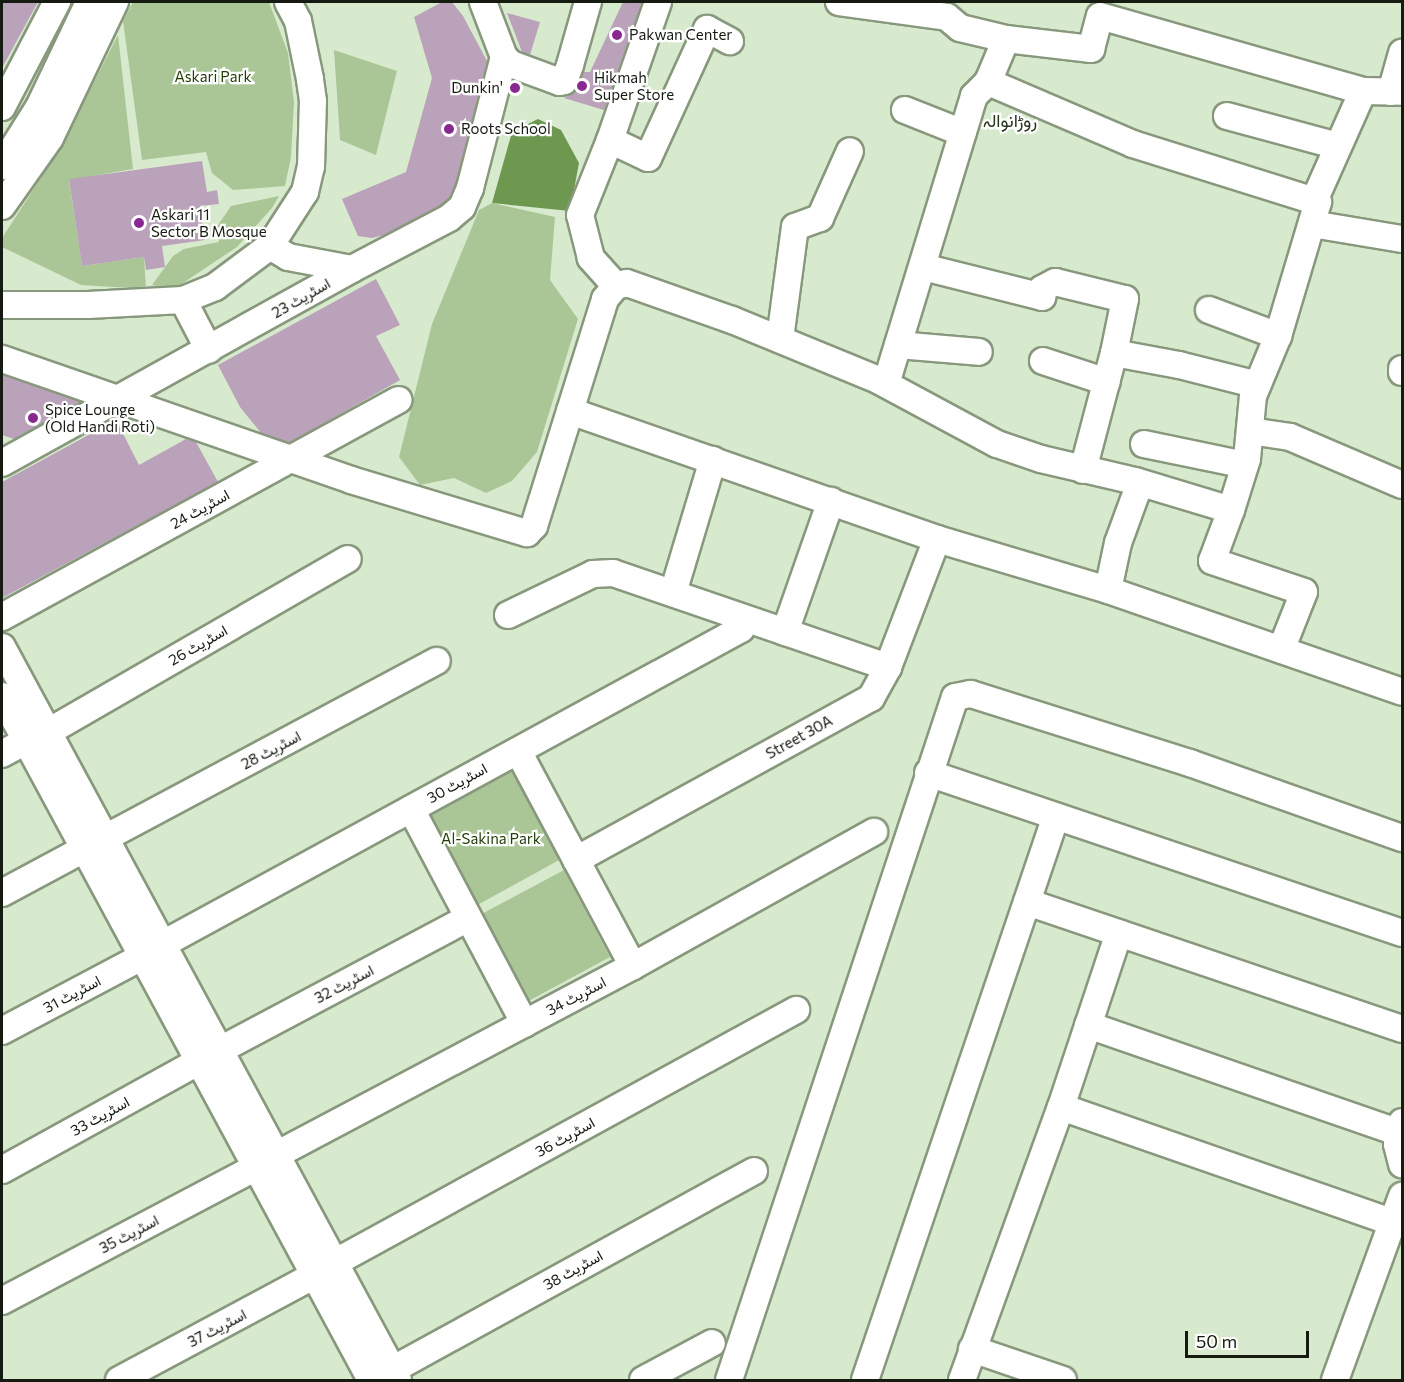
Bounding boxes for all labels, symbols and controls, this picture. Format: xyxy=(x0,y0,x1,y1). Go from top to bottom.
place label: Pakwan Center xyxy=(629,26,732,44)
marker: Pakwan Center xyxy=(610,28,624,42)
park label: Askari Park xyxy=(174,68,252,86)
place label: Hikmah Super Store xyxy=(594,68,674,103)
place label: Dunkin' xyxy=(451,79,503,97)
marker: Hikmah Super Store xyxy=(575,79,589,93)
marker: Dunkin' xyxy=(508,81,522,95)
district label: روڑانوالہ xyxy=(983,109,1037,131)
place label: Roots School xyxy=(461,120,551,138)
marker: Roots School xyxy=(442,122,456,136)
place label: Askari 11 Sector B Mosque xyxy=(151,205,267,240)
marker: Askari 11 Sector B Mosque xyxy=(132,216,146,230)
street label: اسٹریٹ 23 xyxy=(269,274,333,322)
place label: Spice Lounge (Old Handi Roti) xyxy=(45,400,155,435)
marker: Spice Lounge (Old Handi Roti) xyxy=(26,411,40,425)
street label: اسٹریٹ 24 xyxy=(167,485,233,533)
street label: اسٹریٹ 26 xyxy=(165,621,231,669)
street label: Street 30A xyxy=(762,711,836,763)
street label: اسٹریٹ 28 xyxy=(238,727,304,773)
street label: اسٹریٹ 30 xyxy=(424,759,490,807)
park label: Al-Sakina Park xyxy=(441,830,541,848)
street label: اسٹریٹ 32 xyxy=(311,961,377,1007)
street label: اسٹریٹ 31 xyxy=(40,971,104,1017)
street label: اسٹریٹ 34 xyxy=(543,973,609,1019)
street label: اسٹریٹ 33 xyxy=(67,1092,133,1140)
street label: اسٹریٹ 36 xyxy=(532,1113,598,1161)
street label: اسٹریٹ 35 xyxy=(96,1211,162,1257)
street label: اسٹریٹ 38 xyxy=(540,1246,606,1294)
street label: اسٹریٹ 37 xyxy=(184,1305,250,1351)
scale bar xyxy=(1188,1319,1312,1357)
text: 50 m xyxy=(1196,1330,1237,1352)

